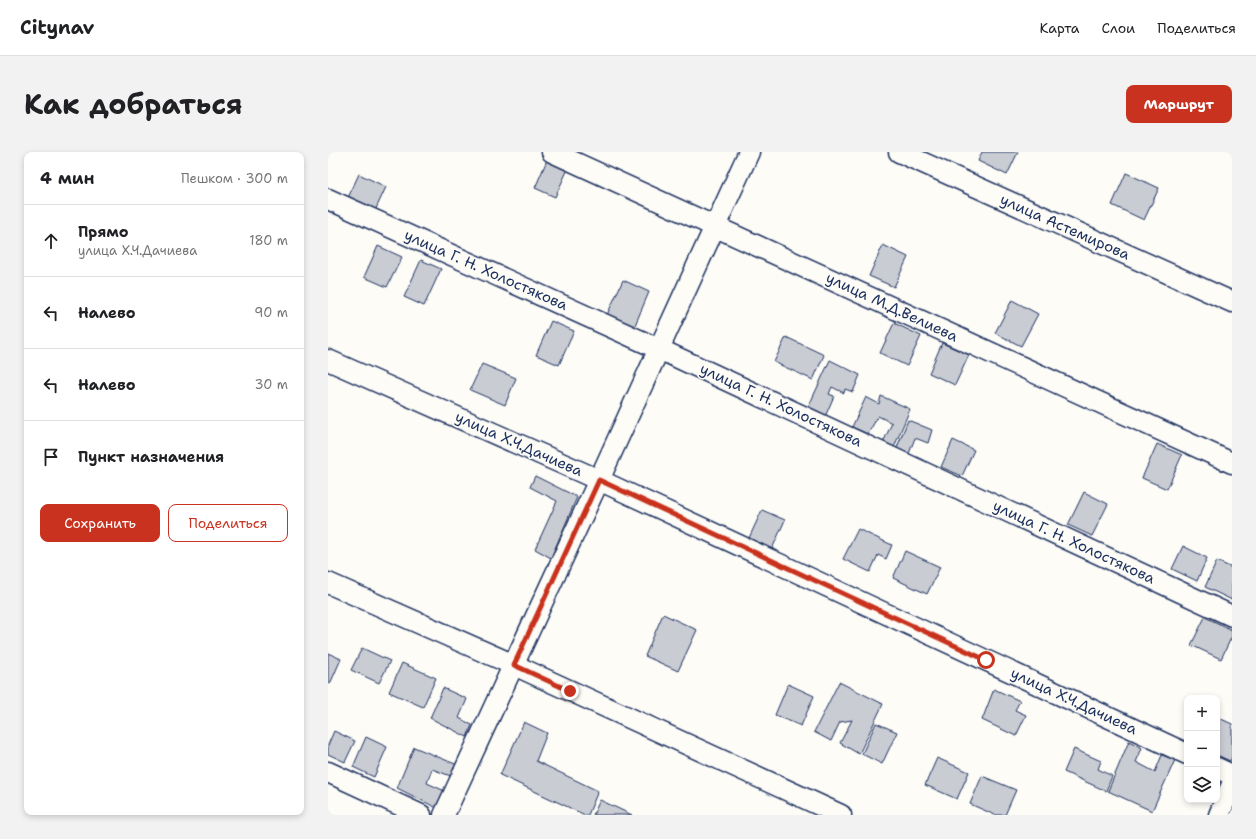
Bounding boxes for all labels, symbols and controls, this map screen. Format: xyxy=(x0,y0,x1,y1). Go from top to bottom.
text: Citynav xyxy=(20,15,94,40)
text: Карта xyxy=(1039,19,1080,37)
text: Слои xyxy=(1102,19,1135,37)
text: Поделиться xyxy=(1157,19,1236,37)
text: Как добраться xyxy=(24,85,243,123)
button: Маршрут xyxy=(1126,85,1232,123)
text: 4 мин xyxy=(40,167,95,189)
text: Пешком · 300 m xyxy=(181,170,288,187)
street label: улица Астемирова xyxy=(997,189,1134,265)
text: Прямо xyxy=(78,222,128,242)
street label: улица Г. Н. Холостякова xyxy=(401,225,571,315)
icon: ahead xyxy=(40,230,62,252)
text: 180 m xyxy=(249,232,288,249)
text: улица Х.Ч.Дачиева xyxy=(78,242,197,259)
street label: улица М.Д.Велиева xyxy=(823,268,962,347)
icon: left xyxy=(40,302,62,324)
text: Налево xyxy=(78,303,136,323)
text: 90 m xyxy=(254,304,288,321)
street label: улица Г. Н. Холостякова xyxy=(697,359,866,452)
icon: left xyxy=(40,374,62,396)
text: Налево xyxy=(78,375,136,395)
text: 30 m xyxy=(254,376,288,393)
street label: улица Х.Ч.Дачиева xyxy=(452,407,587,481)
icon: arrive xyxy=(40,446,62,468)
text: Пункт назначения xyxy=(78,447,224,467)
street label: улица Г. Н. Холостякова xyxy=(990,496,1159,589)
button: Сохранить xyxy=(40,504,160,542)
button: Поделиться xyxy=(168,504,288,542)
route start xyxy=(977,651,995,669)
street label: улица Х.Ч.Дачиева xyxy=(1007,663,1141,739)
route end xyxy=(561,682,579,700)
map controls xyxy=(1184,695,1220,803)
button: + xyxy=(1184,695,1220,731)
button: − xyxy=(1184,731,1220,767)
button: layers xyxy=(1184,767,1220,803)

